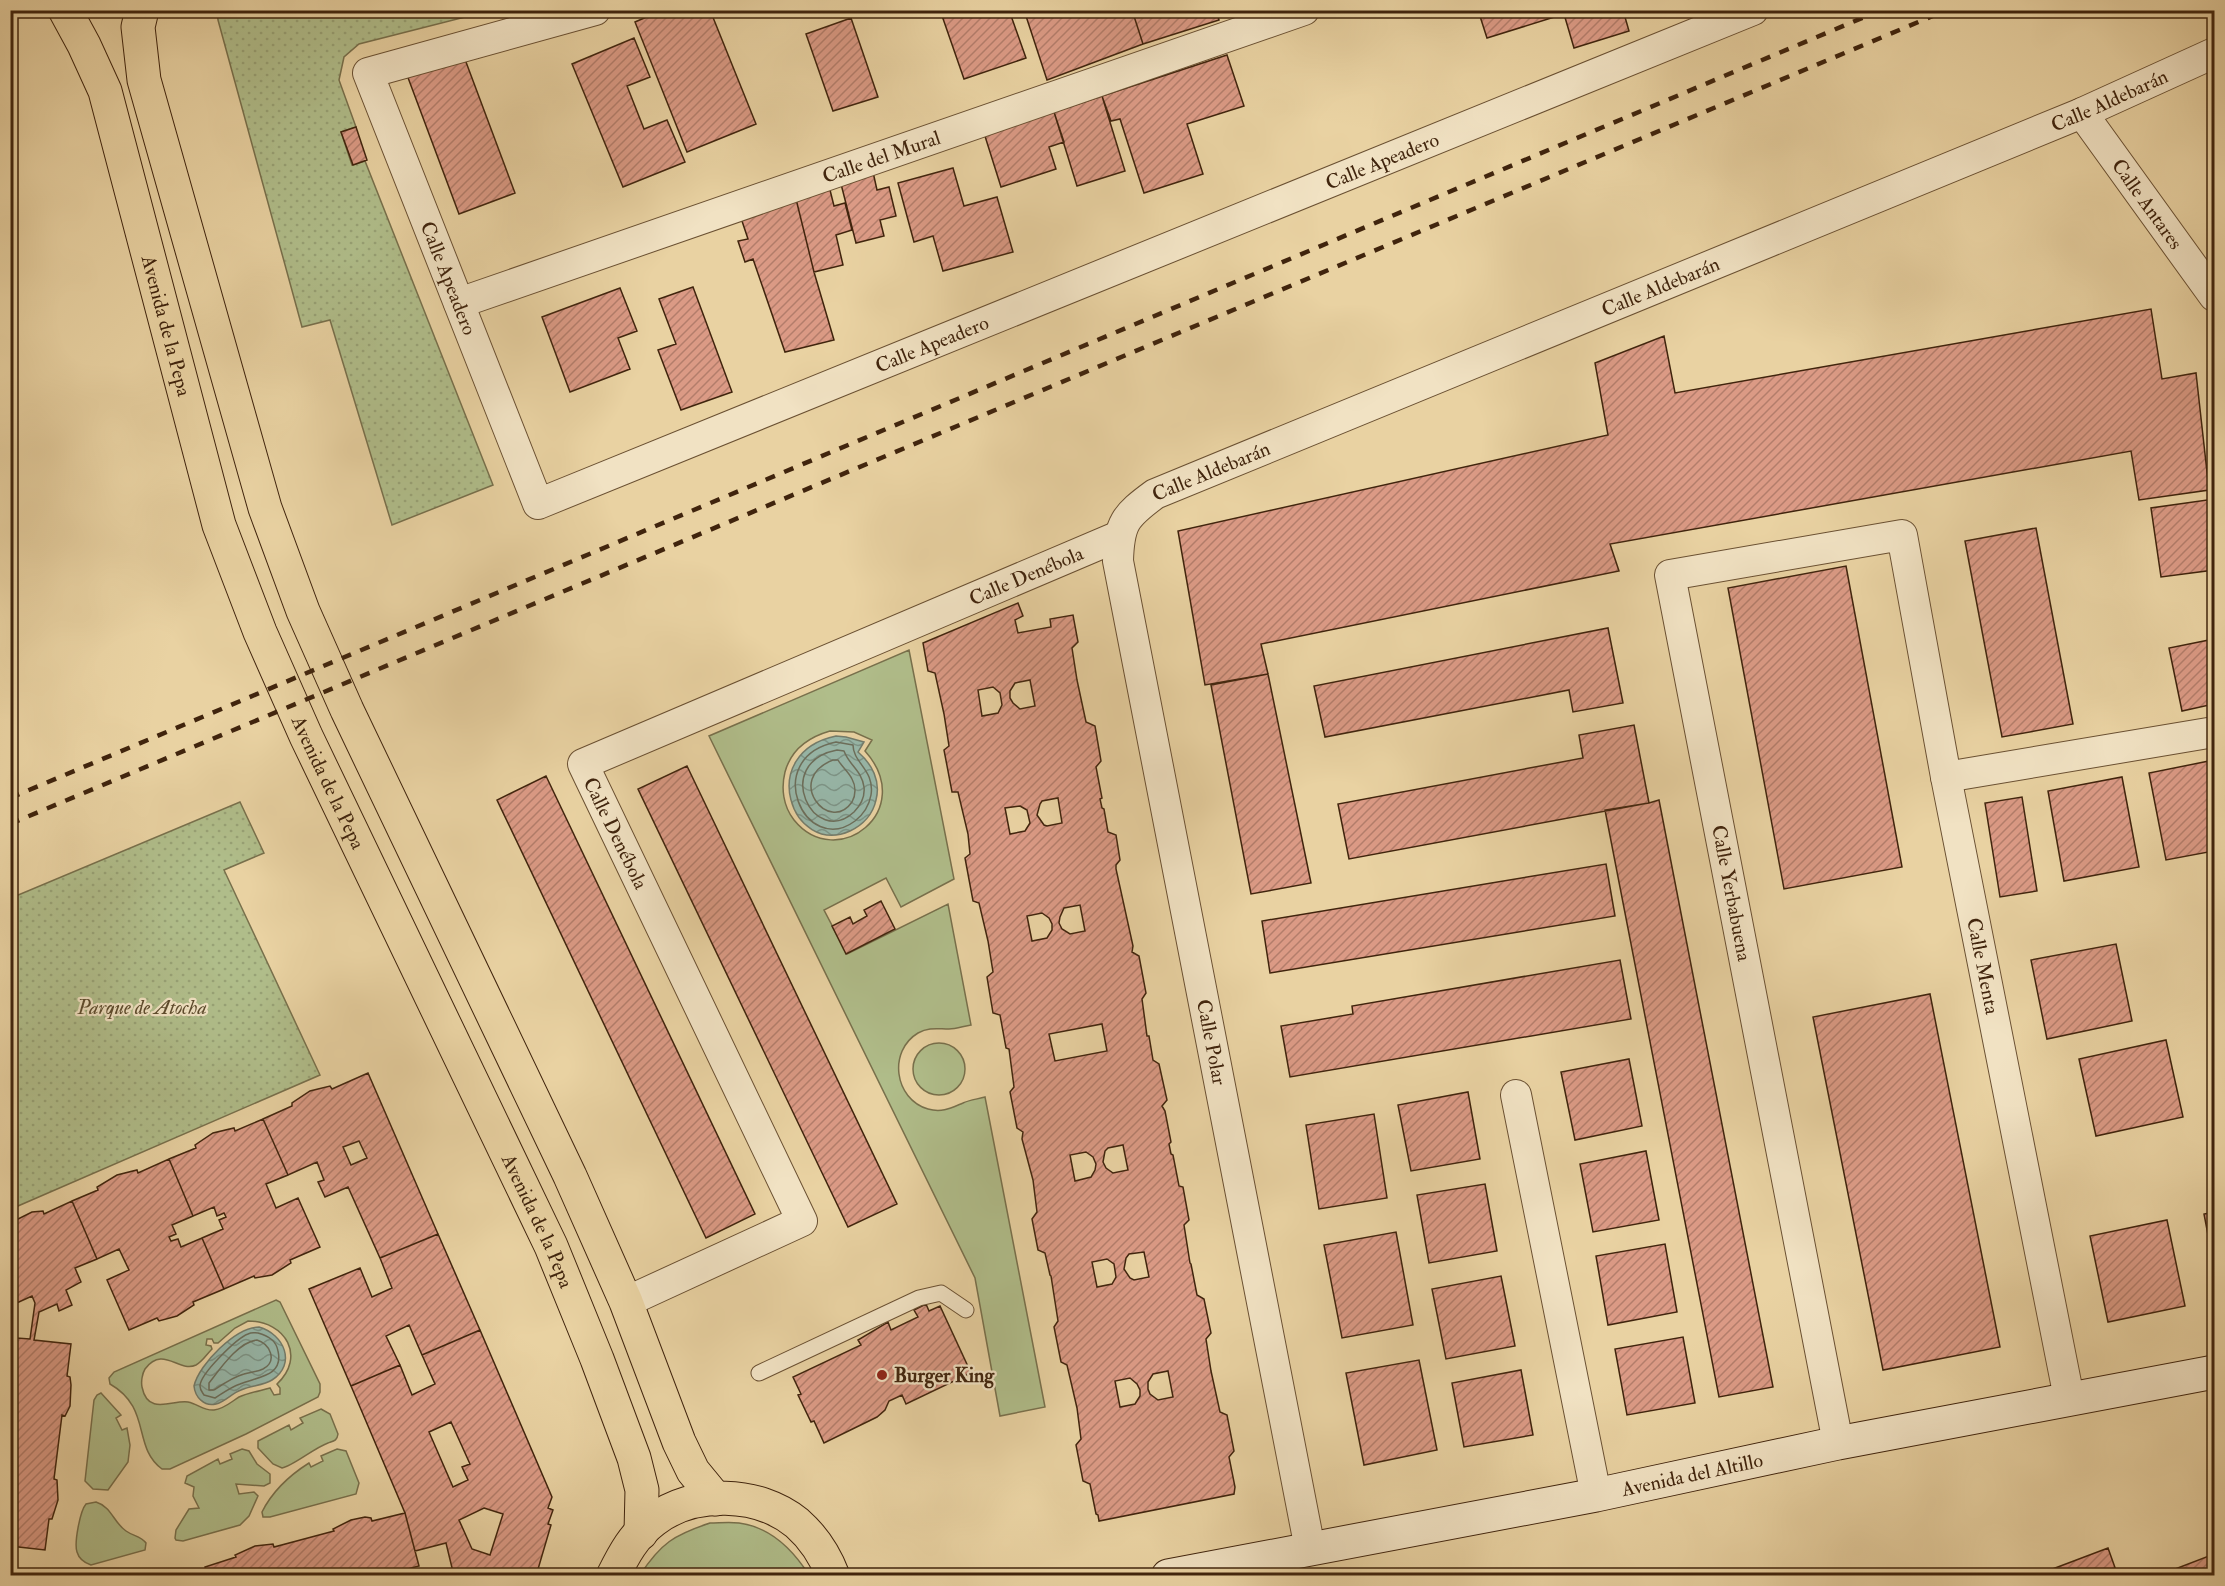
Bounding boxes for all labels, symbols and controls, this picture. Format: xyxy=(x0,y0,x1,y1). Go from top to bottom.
street label: Calle Aldebarán xyxy=(2047,64,2172,137)
street label: Calle del Mural xyxy=(819,125,944,189)
street label: Calle Apeadero xyxy=(1322,127,1443,196)
street label: Calle Antares xyxy=(2106,154,2188,254)
street label: Calle Apeadero xyxy=(415,218,482,339)
street label: Calle Aldebarán xyxy=(1598,251,1723,322)
street label: Avenida de la Pepa xyxy=(135,252,197,400)
street label: Calle Apeadero xyxy=(872,310,992,379)
street label: Calle Aldebarán xyxy=(1148,436,1274,507)
street label: Calle Denébola xyxy=(965,540,1088,611)
street label: Avenida de la Pepa xyxy=(285,711,371,854)
street label: Calle Denébola xyxy=(578,773,654,894)
street label: Calle Yerbabuena xyxy=(1706,823,1757,964)
street label: Calle Menta xyxy=(1961,915,2005,1017)
park label: Parque de Atocha xyxy=(76,995,207,1020)
street label: Calle Polar xyxy=(1191,997,1232,1088)
street label: Avenida de la Pepa xyxy=(495,1149,579,1293)
place label: Burger King xyxy=(894,1363,995,1389)
marker: Burger King xyxy=(875,1368,889,1382)
street label: Avenida del Altillo xyxy=(1618,1447,1765,1502)

